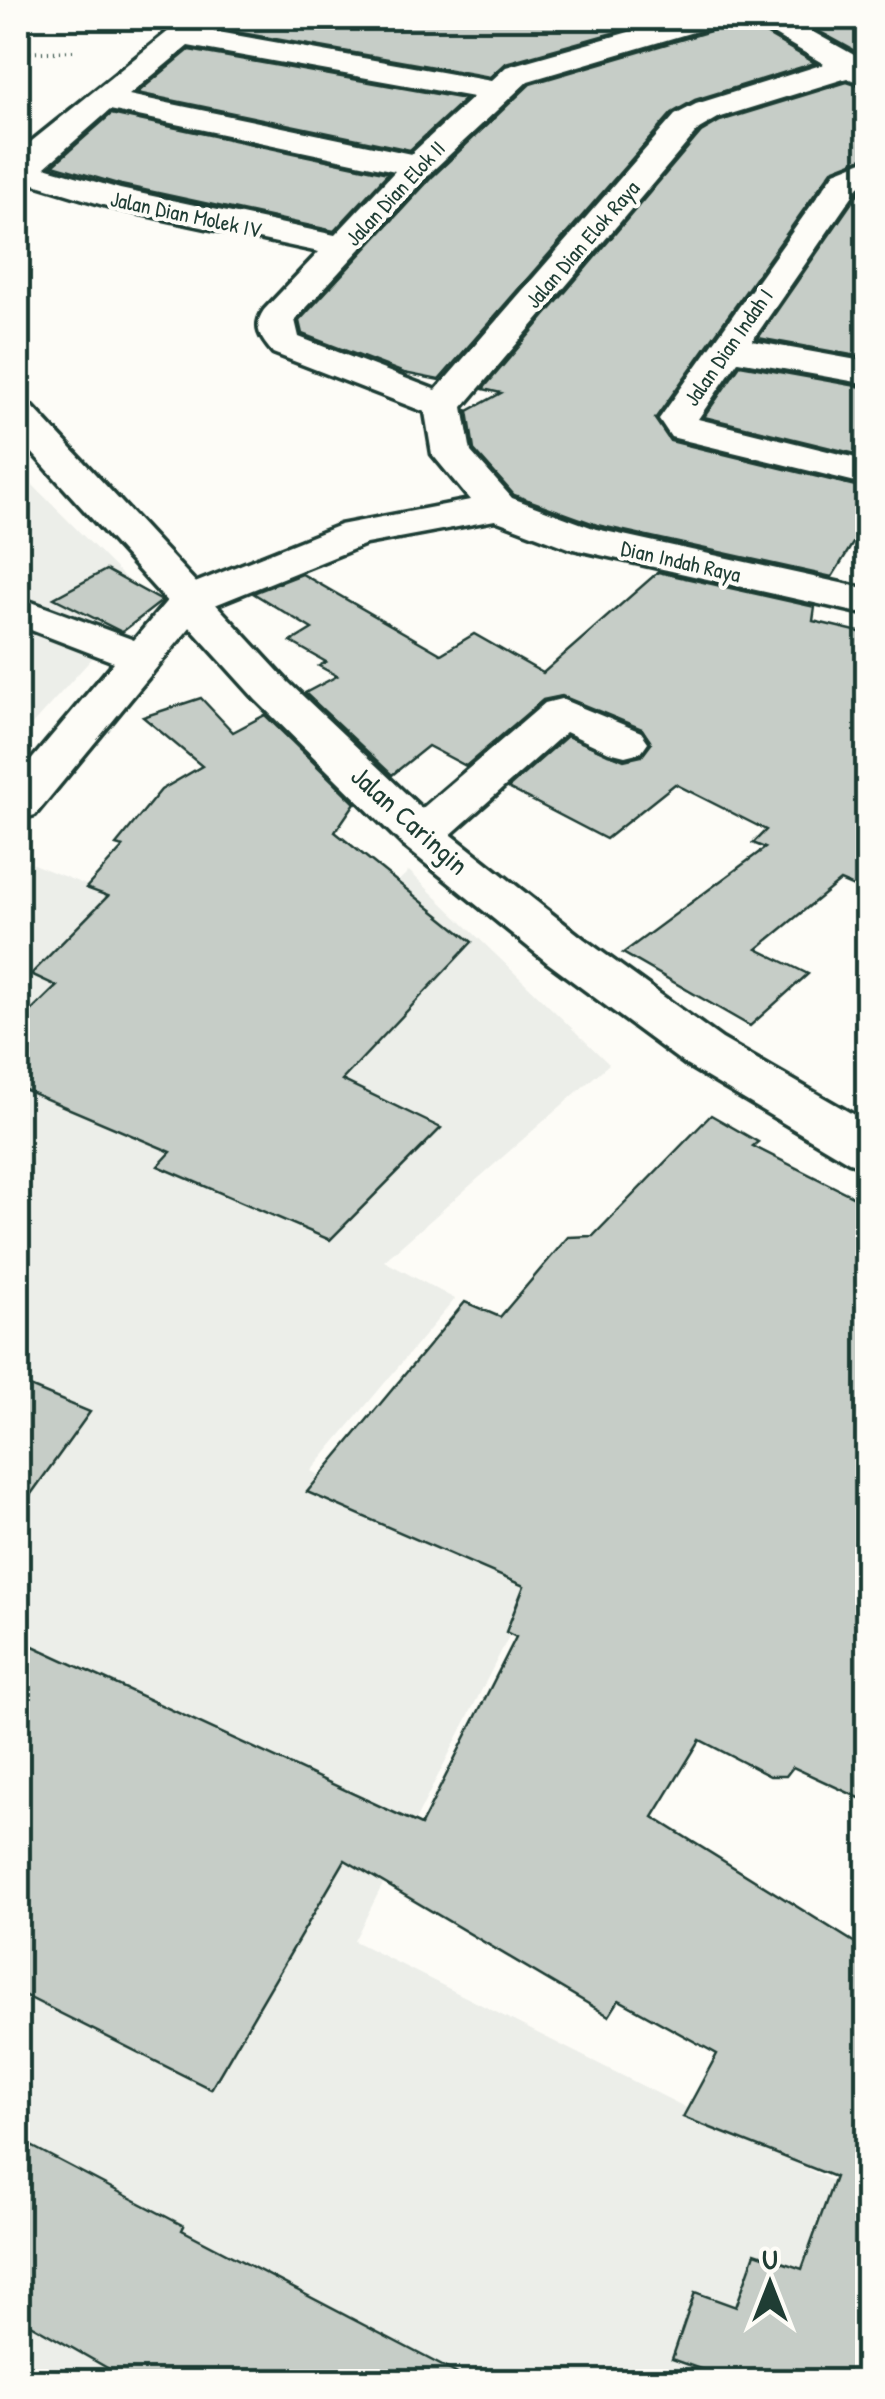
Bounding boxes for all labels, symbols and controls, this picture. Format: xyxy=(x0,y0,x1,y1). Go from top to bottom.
street label: Jalan Dian Elok II xyxy=(338,134,452,252)
street label: Jalan Dian Elok Raya xyxy=(518,173,646,314)
street label: Jalan Dian Molek IV xyxy=(108,183,265,245)
street label: Jalan Dian Indah I xyxy=(676,282,780,412)
street label: Dian Indah Raya xyxy=(618,533,744,589)
street label: Jalan Caringin xyxy=(343,757,477,883)
north arrow xyxy=(720,2234,820,2334)
text: U xyxy=(762,2240,778,2278)

